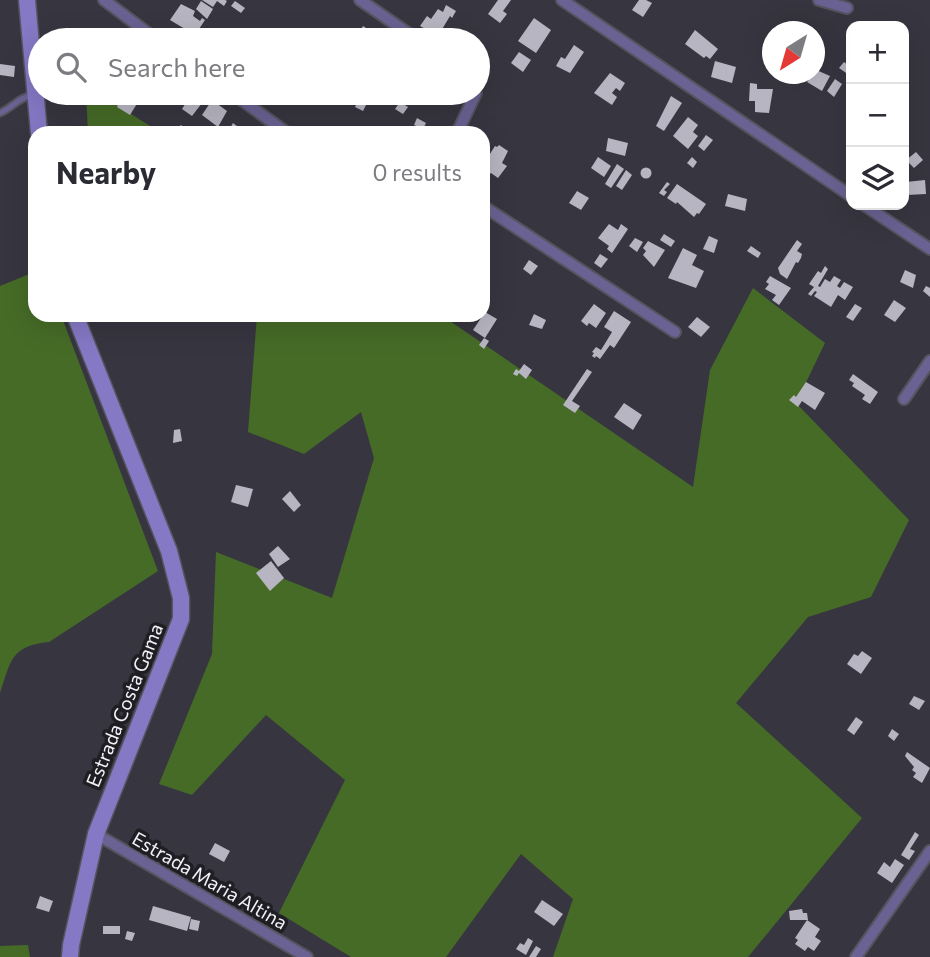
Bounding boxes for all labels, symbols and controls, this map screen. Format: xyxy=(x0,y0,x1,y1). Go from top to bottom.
north arrow xyxy=(762,21,825,84)
map controls xyxy=(846,21,909,210)
button: + xyxy=(846,21,909,84)
search box xyxy=(28,28,490,105)
icon: search xyxy=(52,48,90,86)
text: Search here xyxy=(108,51,246,82)
button: − xyxy=(846,84,909,147)
button: layers xyxy=(846,147,909,210)
text: Nearby xyxy=(56,153,156,190)
text: 0 results xyxy=(373,158,462,186)
street label: Estrada Costa Gama xyxy=(81,620,167,790)
street label: Estrada Maria Altina xyxy=(129,826,291,934)

